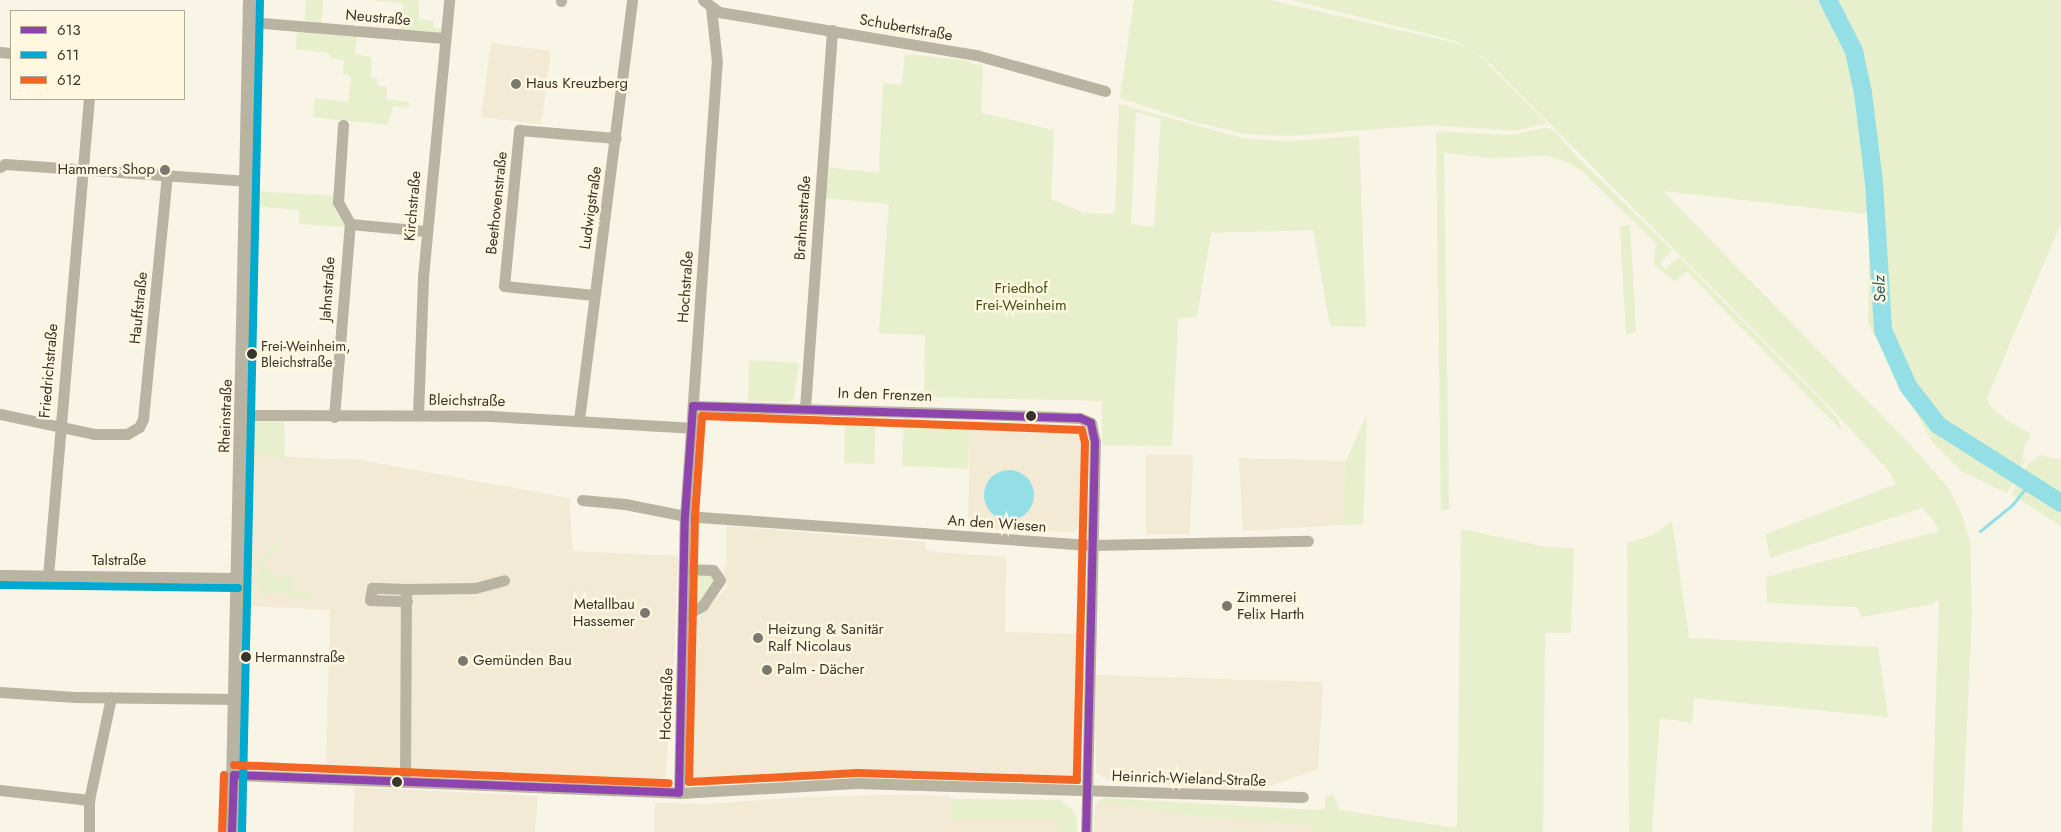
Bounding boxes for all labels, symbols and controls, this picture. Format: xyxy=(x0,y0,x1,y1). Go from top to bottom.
street label: Neustraße xyxy=(345,6,411,30)
legend xyxy=(10,10,185,100)
street label: Schubertstraße xyxy=(858,11,954,45)
text: 613 xyxy=(57,19,81,41)
text: 611 xyxy=(57,44,79,66)
text: 612 xyxy=(57,69,81,91)
place label: Haus Kreuzberg xyxy=(526,75,628,93)
marker: Haus Kreuzberg xyxy=(510,78,522,90)
street label: Beethovenstraße xyxy=(483,151,511,255)
place label: Hammers Shop xyxy=(57,161,155,179)
marker: Hammers Shop xyxy=(159,164,171,176)
street label: Ludwigstraße xyxy=(576,165,606,251)
street label: Kirchstraße xyxy=(401,170,425,242)
street label: Brahmsstraße xyxy=(791,175,815,261)
street label: Hochstraße xyxy=(675,250,697,324)
street label: Jahnstraße xyxy=(317,256,339,322)
street label: Hauffstraße xyxy=(126,271,152,345)
water label: Selz xyxy=(1870,275,1890,303)
park label: Friedhof Frei-Weinheim xyxy=(975,279,1067,314)
street label: Friedrichstraße xyxy=(36,323,62,419)
place label: Frei-Weinheim, Bleichstraße xyxy=(261,338,350,371)
marker: Frei-Weinheim, Bleichstraße xyxy=(247,349,257,359)
street label: Rheinstraße xyxy=(216,379,236,453)
street label: In den Frenzen xyxy=(837,384,933,406)
street label: Bleichstraße xyxy=(429,391,505,411)
unlabelled marker xyxy=(1026,411,1036,421)
street label: An den Wiesen xyxy=(947,512,1047,536)
street label: Talstraße xyxy=(92,552,146,570)
place label: Zimmerei Felix Harth xyxy=(1237,588,1304,623)
place label: Metallbau Hassemer xyxy=(573,595,635,630)
marker: Zimmerei Felix Harth xyxy=(1221,600,1233,612)
marker: Metallbau Hassemer xyxy=(639,607,651,619)
place label: Heizung & Sanitär Ralf Nicolaus xyxy=(768,620,884,655)
marker: Heizung & Sanitär Ralf Nicolaus xyxy=(752,632,764,644)
place label: Hermannstraße xyxy=(255,649,345,665)
marker: Hermannstraße xyxy=(241,652,251,662)
place label: Gemünden Bau xyxy=(473,652,572,670)
marker: Gemünden Bau xyxy=(457,655,469,667)
place label: Palm - Dächer xyxy=(777,661,865,679)
marker: Palm - Dächer xyxy=(761,664,773,676)
street label: Hochstraße xyxy=(657,668,677,740)
street label: Heinrich-Wieland-Straße xyxy=(1111,767,1267,791)
unlabelled marker xyxy=(392,777,402,787)

